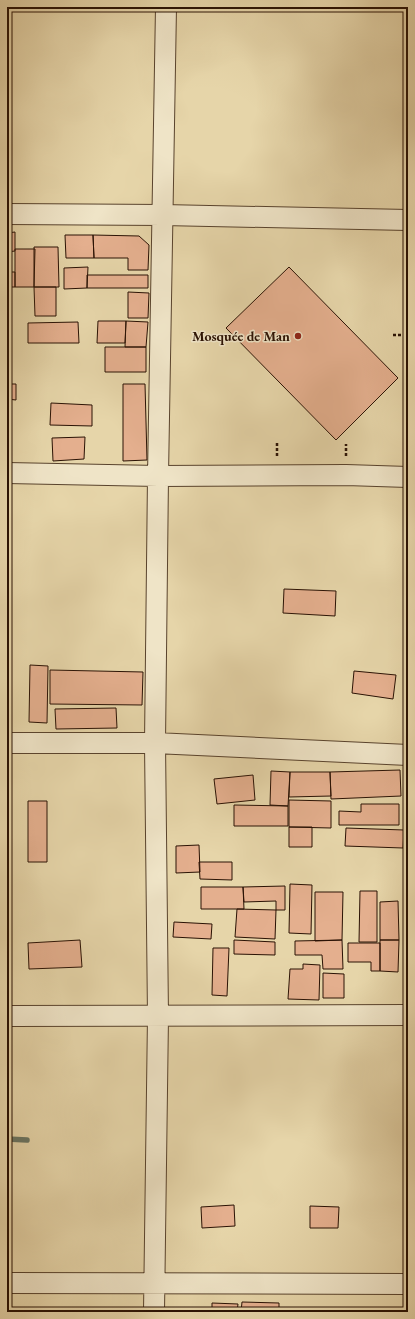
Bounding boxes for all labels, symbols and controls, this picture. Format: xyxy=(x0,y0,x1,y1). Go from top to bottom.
place label: Mosquée de Man xyxy=(192,327,290,345)
marker: Mosquée de Man xyxy=(293,331,303,341)

